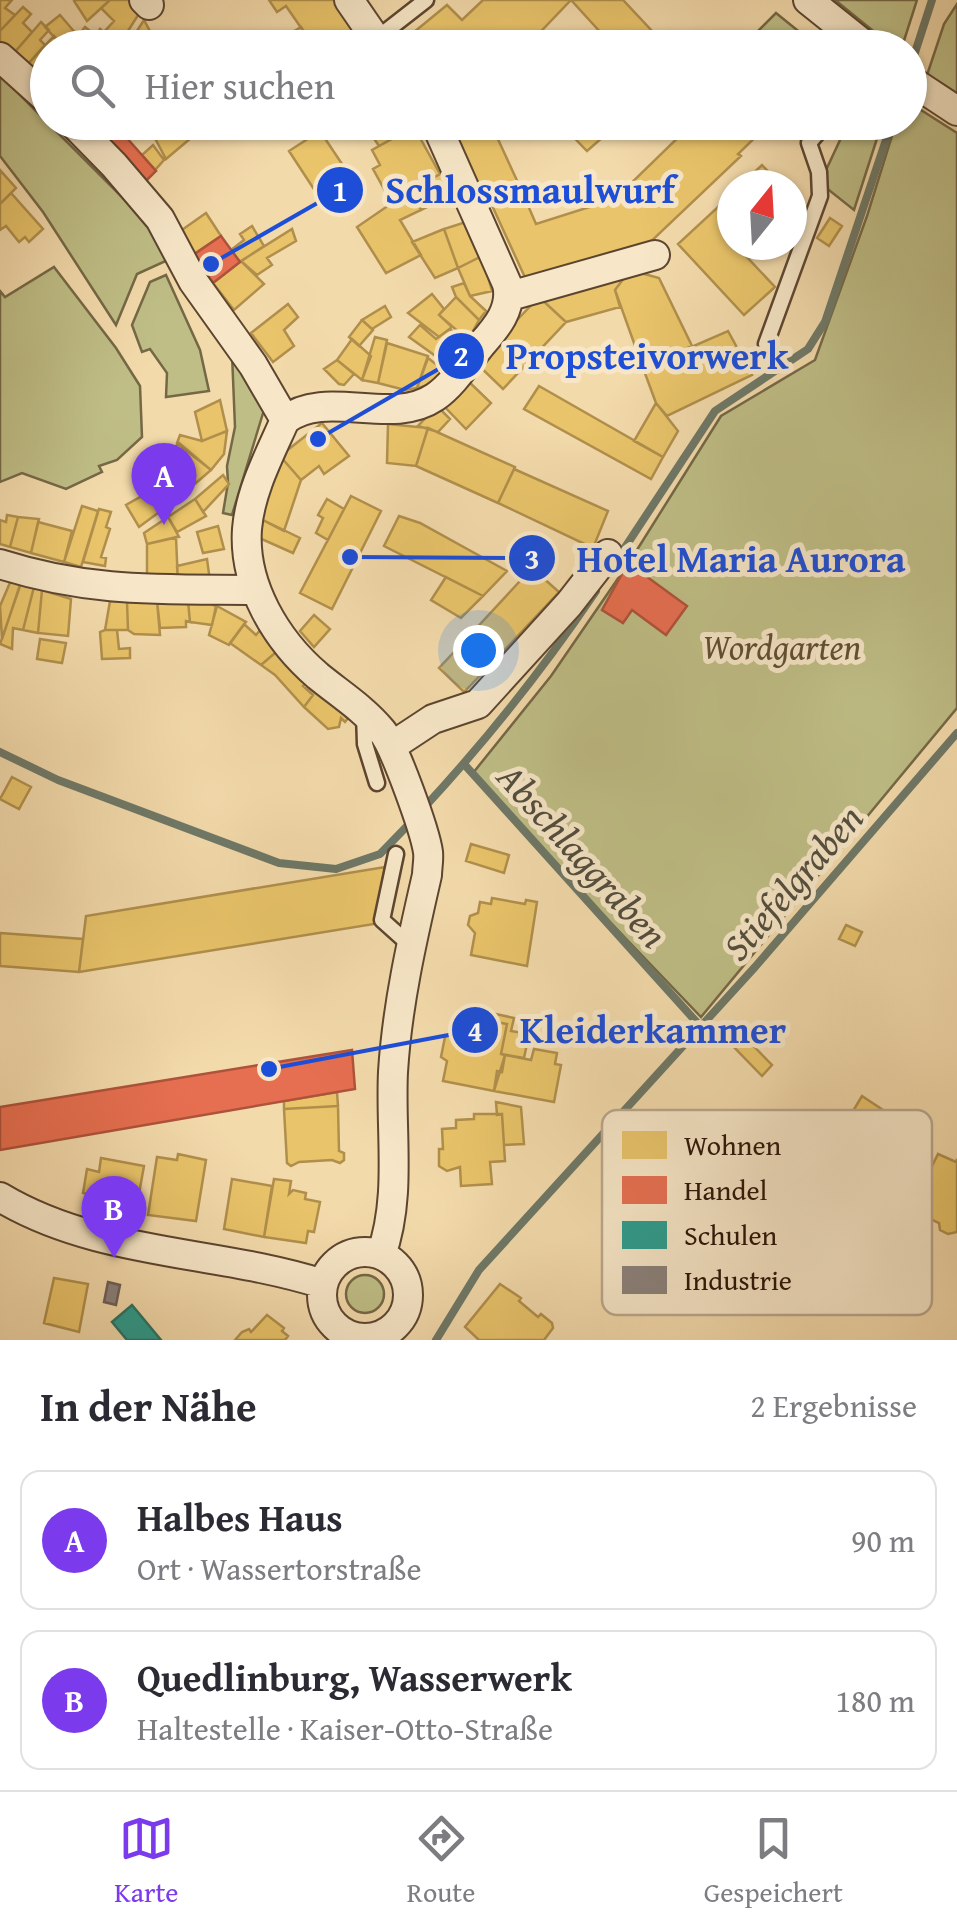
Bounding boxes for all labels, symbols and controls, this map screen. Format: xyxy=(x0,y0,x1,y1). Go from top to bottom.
search box xyxy=(30,30,927,140)
text: Hier suchen xyxy=(145,57,335,113)
icon: search xyxy=(65,58,120,113)
callout: Schlossmaulwurf xyxy=(315,156,695,224)
text: Schlossmaulwurf xyxy=(385,161,679,217)
text: 1 xyxy=(332,168,348,212)
north arrow xyxy=(717,170,807,260)
callout: Propsteivorwerk xyxy=(436,322,808,390)
text: Propsteivorwerk xyxy=(506,327,789,383)
text: 2 xyxy=(453,333,469,377)
pin: A xyxy=(132,442,196,525)
callout: Hotel Maria Aurora xyxy=(507,524,926,592)
text: Hotel Maria Aurora xyxy=(577,530,906,586)
text: 3 xyxy=(524,536,540,580)
park label: Wordgarten xyxy=(703,621,862,672)
your location xyxy=(453,625,504,676)
water label: Abschlaggraben xyxy=(484,749,681,960)
water label: Stiefelgraben xyxy=(708,792,876,972)
callout: Kleiderkammer xyxy=(450,996,807,1064)
text: Kleiderkammer xyxy=(520,1001,787,1057)
text: 4 xyxy=(467,1008,483,1052)
legend xyxy=(602,1110,932,1315)
text: Wohnen xyxy=(684,1124,782,1165)
text: Handel xyxy=(684,1169,768,1210)
pin: B xyxy=(82,1176,146,1258)
text: Schulen xyxy=(684,1214,778,1255)
text: Industrie xyxy=(684,1259,792,1300)
text: In der Nähe xyxy=(40,1375,257,1436)
text: 2 Ergebnisse xyxy=(750,1382,917,1429)
text: Halbes Haus xyxy=(137,1489,343,1545)
text: A xyxy=(64,1517,85,1564)
text: 90 m xyxy=(851,1517,915,1564)
text: Ort · Wassertorstraße xyxy=(137,1545,422,1592)
text: Quedlinburg, Wasserwerk xyxy=(137,1649,572,1705)
text: B xyxy=(65,1677,84,1724)
text: 180 m xyxy=(836,1677,915,1724)
text: Haltestelle · Kaiser-Otto-Straße xyxy=(137,1705,553,1752)
tab: Karte xyxy=(114,1811,179,1912)
tab: Route xyxy=(407,1811,475,1912)
tab: Gespeichert xyxy=(704,1811,843,1912)

